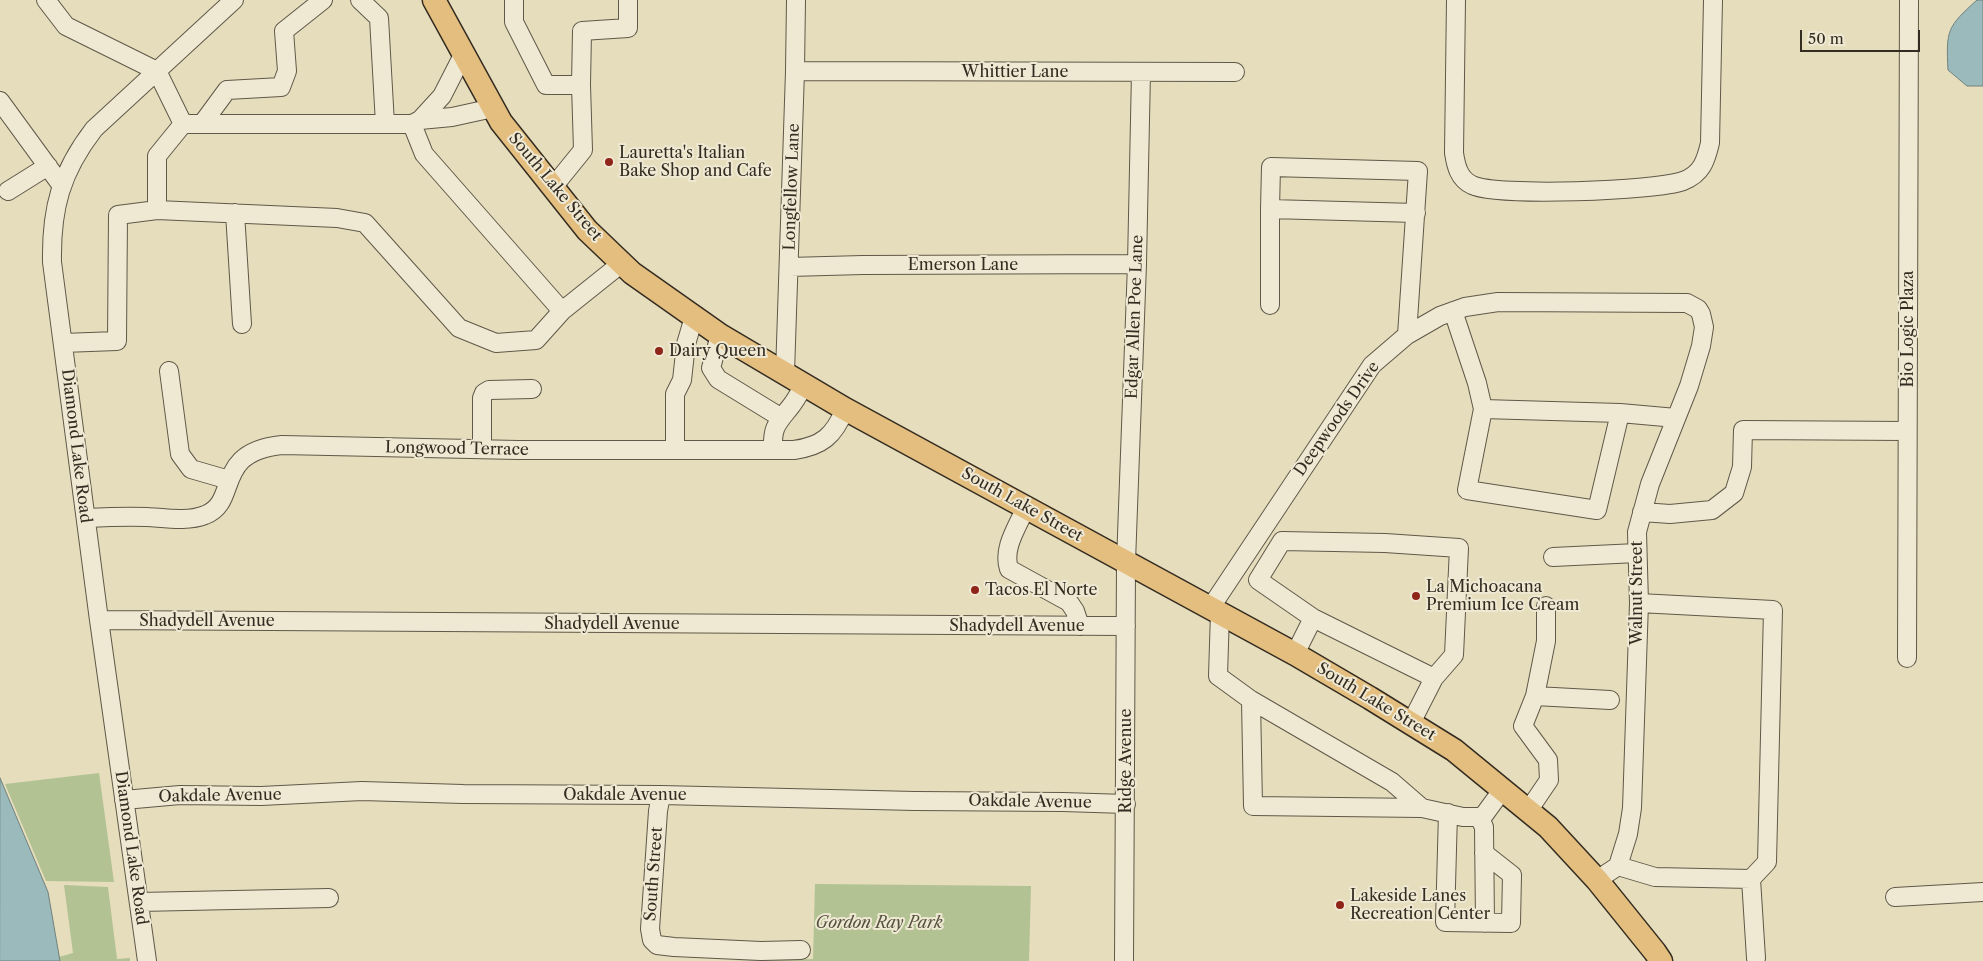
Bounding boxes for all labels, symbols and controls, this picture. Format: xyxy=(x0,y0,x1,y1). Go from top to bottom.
scale bar xyxy=(1803,20,1923,52)
text: 50 m xyxy=(1808,29,1844,48)
street label: Whittier Lane xyxy=(962,62,1068,82)
street label: Longfellow Lane xyxy=(780,123,804,251)
street label: South Lake Street xyxy=(504,129,606,245)
place label: Lauretta's Italian Bake Shop and Cafe xyxy=(619,143,772,181)
marker: Lauretta's Italian Bake Shop and Cafe xyxy=(603,156,615,168)
street label: Edgar Allen Poe Lane xyxy=(1123,235,1147,399)
street label: Emerson Lane xyxy=(908,255,1018,275)
street label: Bio Logic Plaza xyxy=(1898,271,1918,387)
place label: Dairy Queen xyxy=(669,341,766,361)
marker: Dairy Queen xyxy=(653,345,665,357)
street label: Deepwoods Drive xyxy=(1290,358,1384,480)
street label: Diamond Lake Road xyxy=(57,368,95,524)
street label: Longwood Terrace xyxy=(385,438,529,460)
street label: South Lake Street xyxy=(958,464,1086,546)
street label: Walnut Street xyxy=(1627,541,1647,645)
place label: La Michoacana Premium Ice Cream xyxy=(1426,577,1579,615)
place label: Tacos El Norte xyxy=(985,580,1097,600)
marker: Tacos El Norte xyxy=(969,584,981,596)
marker: La Michoacana Premium Ice Cream xyxy=(1410,590,1422,602)
street label: Shadydell Avenue xyxy=(139,611,275,631)
street label: Shadydell Avenue xyxy=(544,614,680,634)
street label: Shadydell Avenue xyxy=(949,616,1085,636)
street label: South Lake Street xyxy=(1313,659,1439,745)
street label: Ridge Avenue xyxy=(1116,709,1136,813)
street label: Diamond Lake Road xyxy=(111,770,151,926)
street label: Oakdale Avenue xyxy=(158,785,282,807)
street label: Oakdale Avenue xyxy=(563,785,687,805)
street label: Oakdale Avenue xyxy=(968,791,1092,813)
street label: South Street xyxy=(641,826,667,922)
place label: Lakeside Lanes Recreation Center xyxy=(1350,886,1490,924)
marker: Lakeside Lanes Recreation Center xyxy=(1334,899,1346,911)
park label: Gordon Ray Park xyxy=(816,913,942,933)

